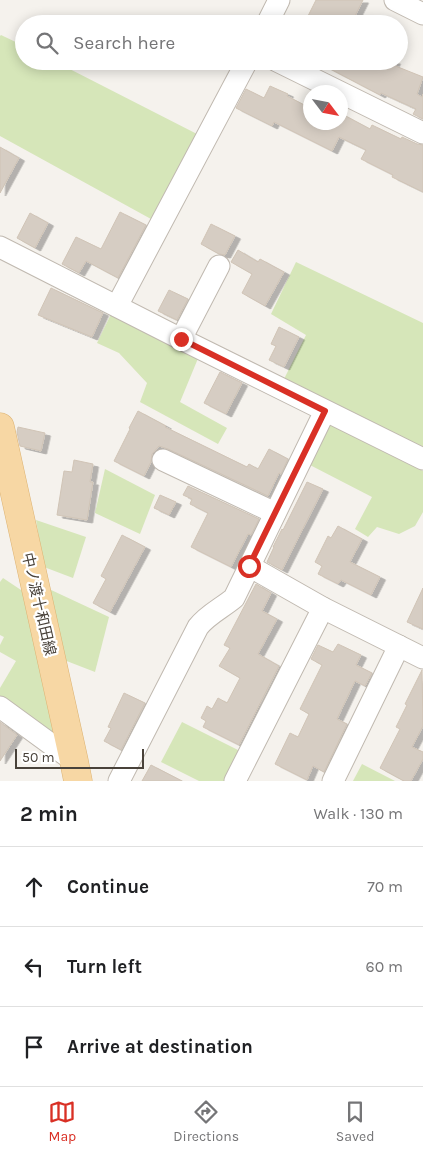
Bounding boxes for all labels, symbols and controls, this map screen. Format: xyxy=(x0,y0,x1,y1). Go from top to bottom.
search box xyxy=(15,15,408,70)
icon: search xyxy=(33,29,61,57)
text: Search here xyxy=(73,32,175,54)
north arrow xyxy=(303,85,348,130)
route end xyxy=(170,328,193,351)
street label: 中ノ渡十和田線 xyxy=(18,551,60,657)
route start xyxy=(238,555,261,578)
scale bar xyxy=(15,746,144,769)
text: 50 m xyxy=(22,749,55,766)
text: 2 min xyxy=(20,802,78,826)
text: Walk · 130 m xyxy=(313,804,403,823)
icon: ahead xyxy=(20,873,48,901)
text: Continue xyxy=(67,876,149,898)
text: 70 m xyxy=(367,877,403,896)
icon: left xyxy=(20,953,48,981)
text: Turn left xyxy=(67,956,142,978)
text: 60 m xyxy=(366,957,403,976)
icon: arrive xyxy=(20,1033,48,1061)
text: Arrive at destination xyxy=(67,1036,253,1058)
tab: Map xyxy=(48,1098,76,1145)
tab: Directions xyxy=(173,1098,239,1145)
tab: Saved xyxy=(336,1098,375,1145)

